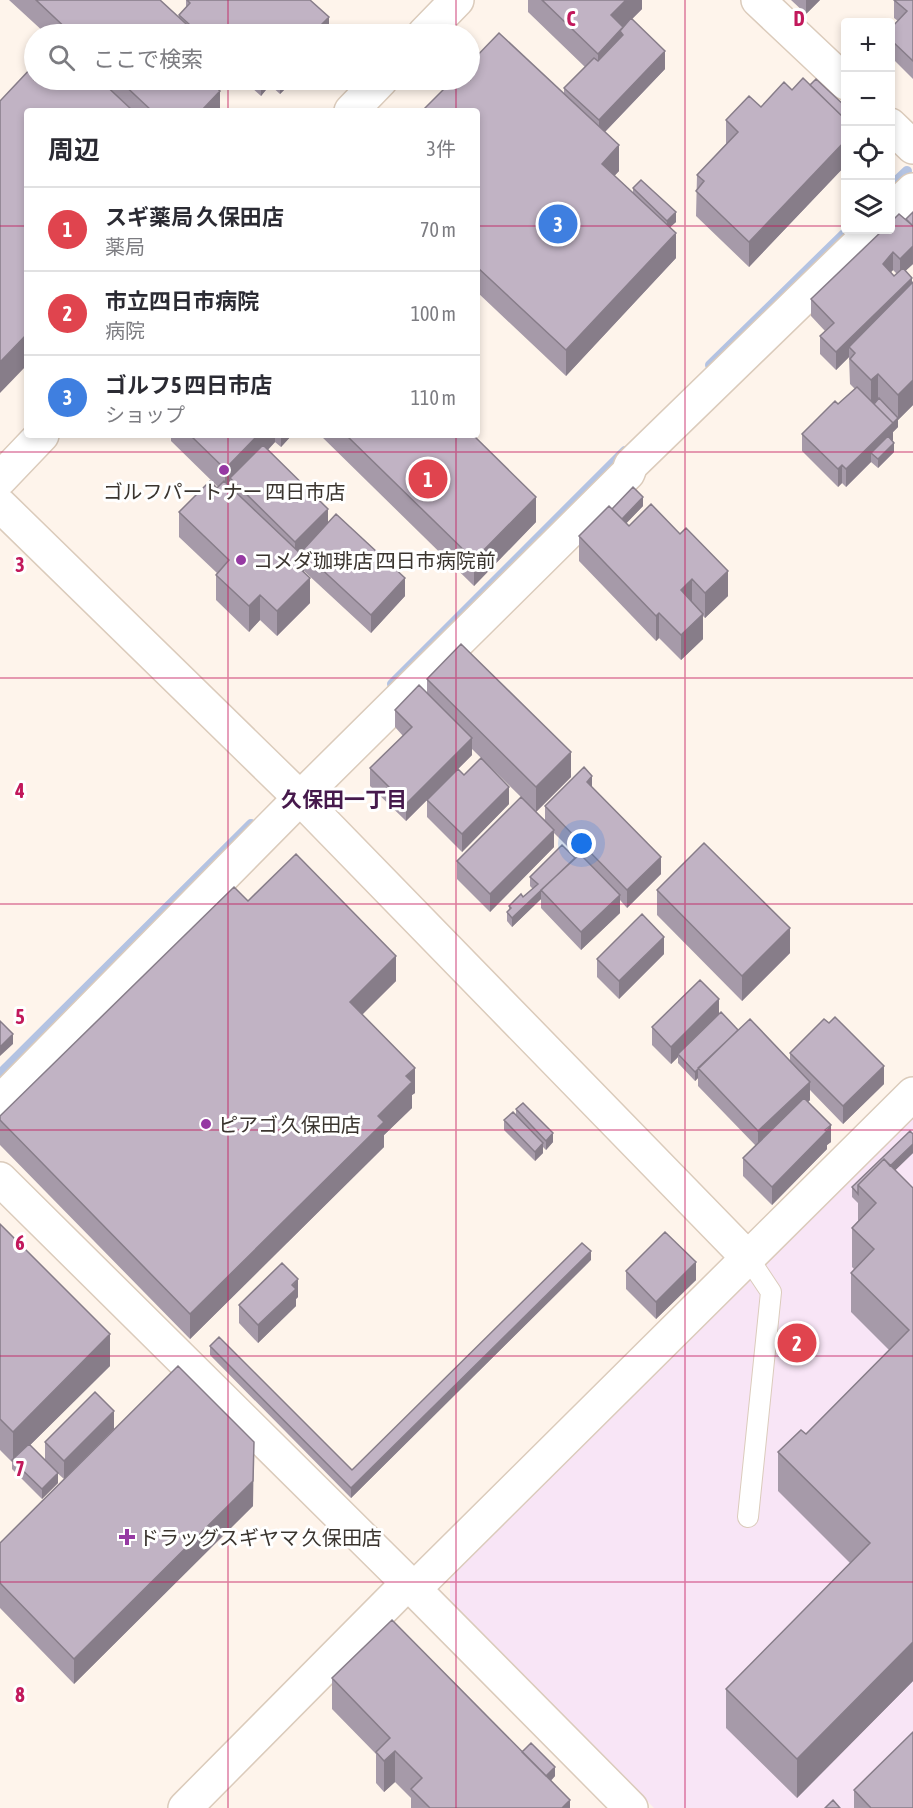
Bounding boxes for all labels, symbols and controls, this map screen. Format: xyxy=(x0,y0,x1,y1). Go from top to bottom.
text: C xyxy=(567,7,576,30)
text: D xyxy=(793,7,805,30)
map controls xyxy=(841,18,895,234)
button: + xyxy=(841,18,895,72)
search box xyxy=(24,24,480,90)
icon: search xyxy=(45,41,78,74)
text: ここで検索 xyxy=(93,46,203,72)
button: − xyxy=(841,72,895,126)
button: locate xyxy=(841,126,895,180)
text: 周辺 xyxy=(48,135,100,165)
text: 3件 xyxy=(427,137,456,160)
button: layers xyxy=(841,180,895,234)
pin: 3 xyxy=(538,202,578,246)
text: スギ薬局 久保田店 xyxy=(105,204,284,230)
text: 1 xyxy=(63,218,72,241)
text: 70 m xyxy=(420,218,456,241)
text: 薬局 xyxy=(105,235,145,258)
text: 市立四日市病院 xyxy=(105,288,259,314)
text: 2 xyxy=(63,302,72,325)
text: 100 m xyxy=(411,302,456,325)
text: 病院 xyxy=(105,319,145,342)
text: ゴルフ5 四日市店 xyxy=(105,372,272,398)
text: 3 xyxy=(63,386,72,409)
text: 110 m xyxy=(411,386,456,409)
text: ショップ xyxy=(105,403,185,426)
pin: 1 xyxy=(408,456,448,502)
marker: ゴルフパートナー 四日市店 xyxy=(217,463,231,477)
place label: ゴルフパートナー 四日市店 xyxy=(103,480,345,503)
place label: コメダ珈琲店 四日市病院前 xyxy=(253,549,496,572)
text: 3 xyxy=(15,553,25,576)
marker: コメダ珈琲店 四日市病院前 xyxy=(234,553,248,567)
text: 4 xyxy=(14,779,25,802)
district label: 久保田一丁目 xyxy=(281,787,407,811)
your location xyxy=(567,829,596,858)
text: 5 xyxy=(15,1005,25,1028)
place label: ピアゴ 久保田店 xyxy=(218,1113,361,1136)
marker: ピアゴ 久保田店 xyxy=(199,1117,213,1131)
text: 6 xyxy=(15,1231,25,1254)
pin: 2 xyxy=(778,1320,816,1366)
text: 7 xyxy=(15,1457,25,1480)
place label: ドラッグスギヤマ 久保田店 xyxy=(139,1526,382,1549)
marker: ドラッグスギヤマ 久保田店 xyxy=(120,1530,134,1544)
text: 8 xyxy=(15,1683,25,1706)

